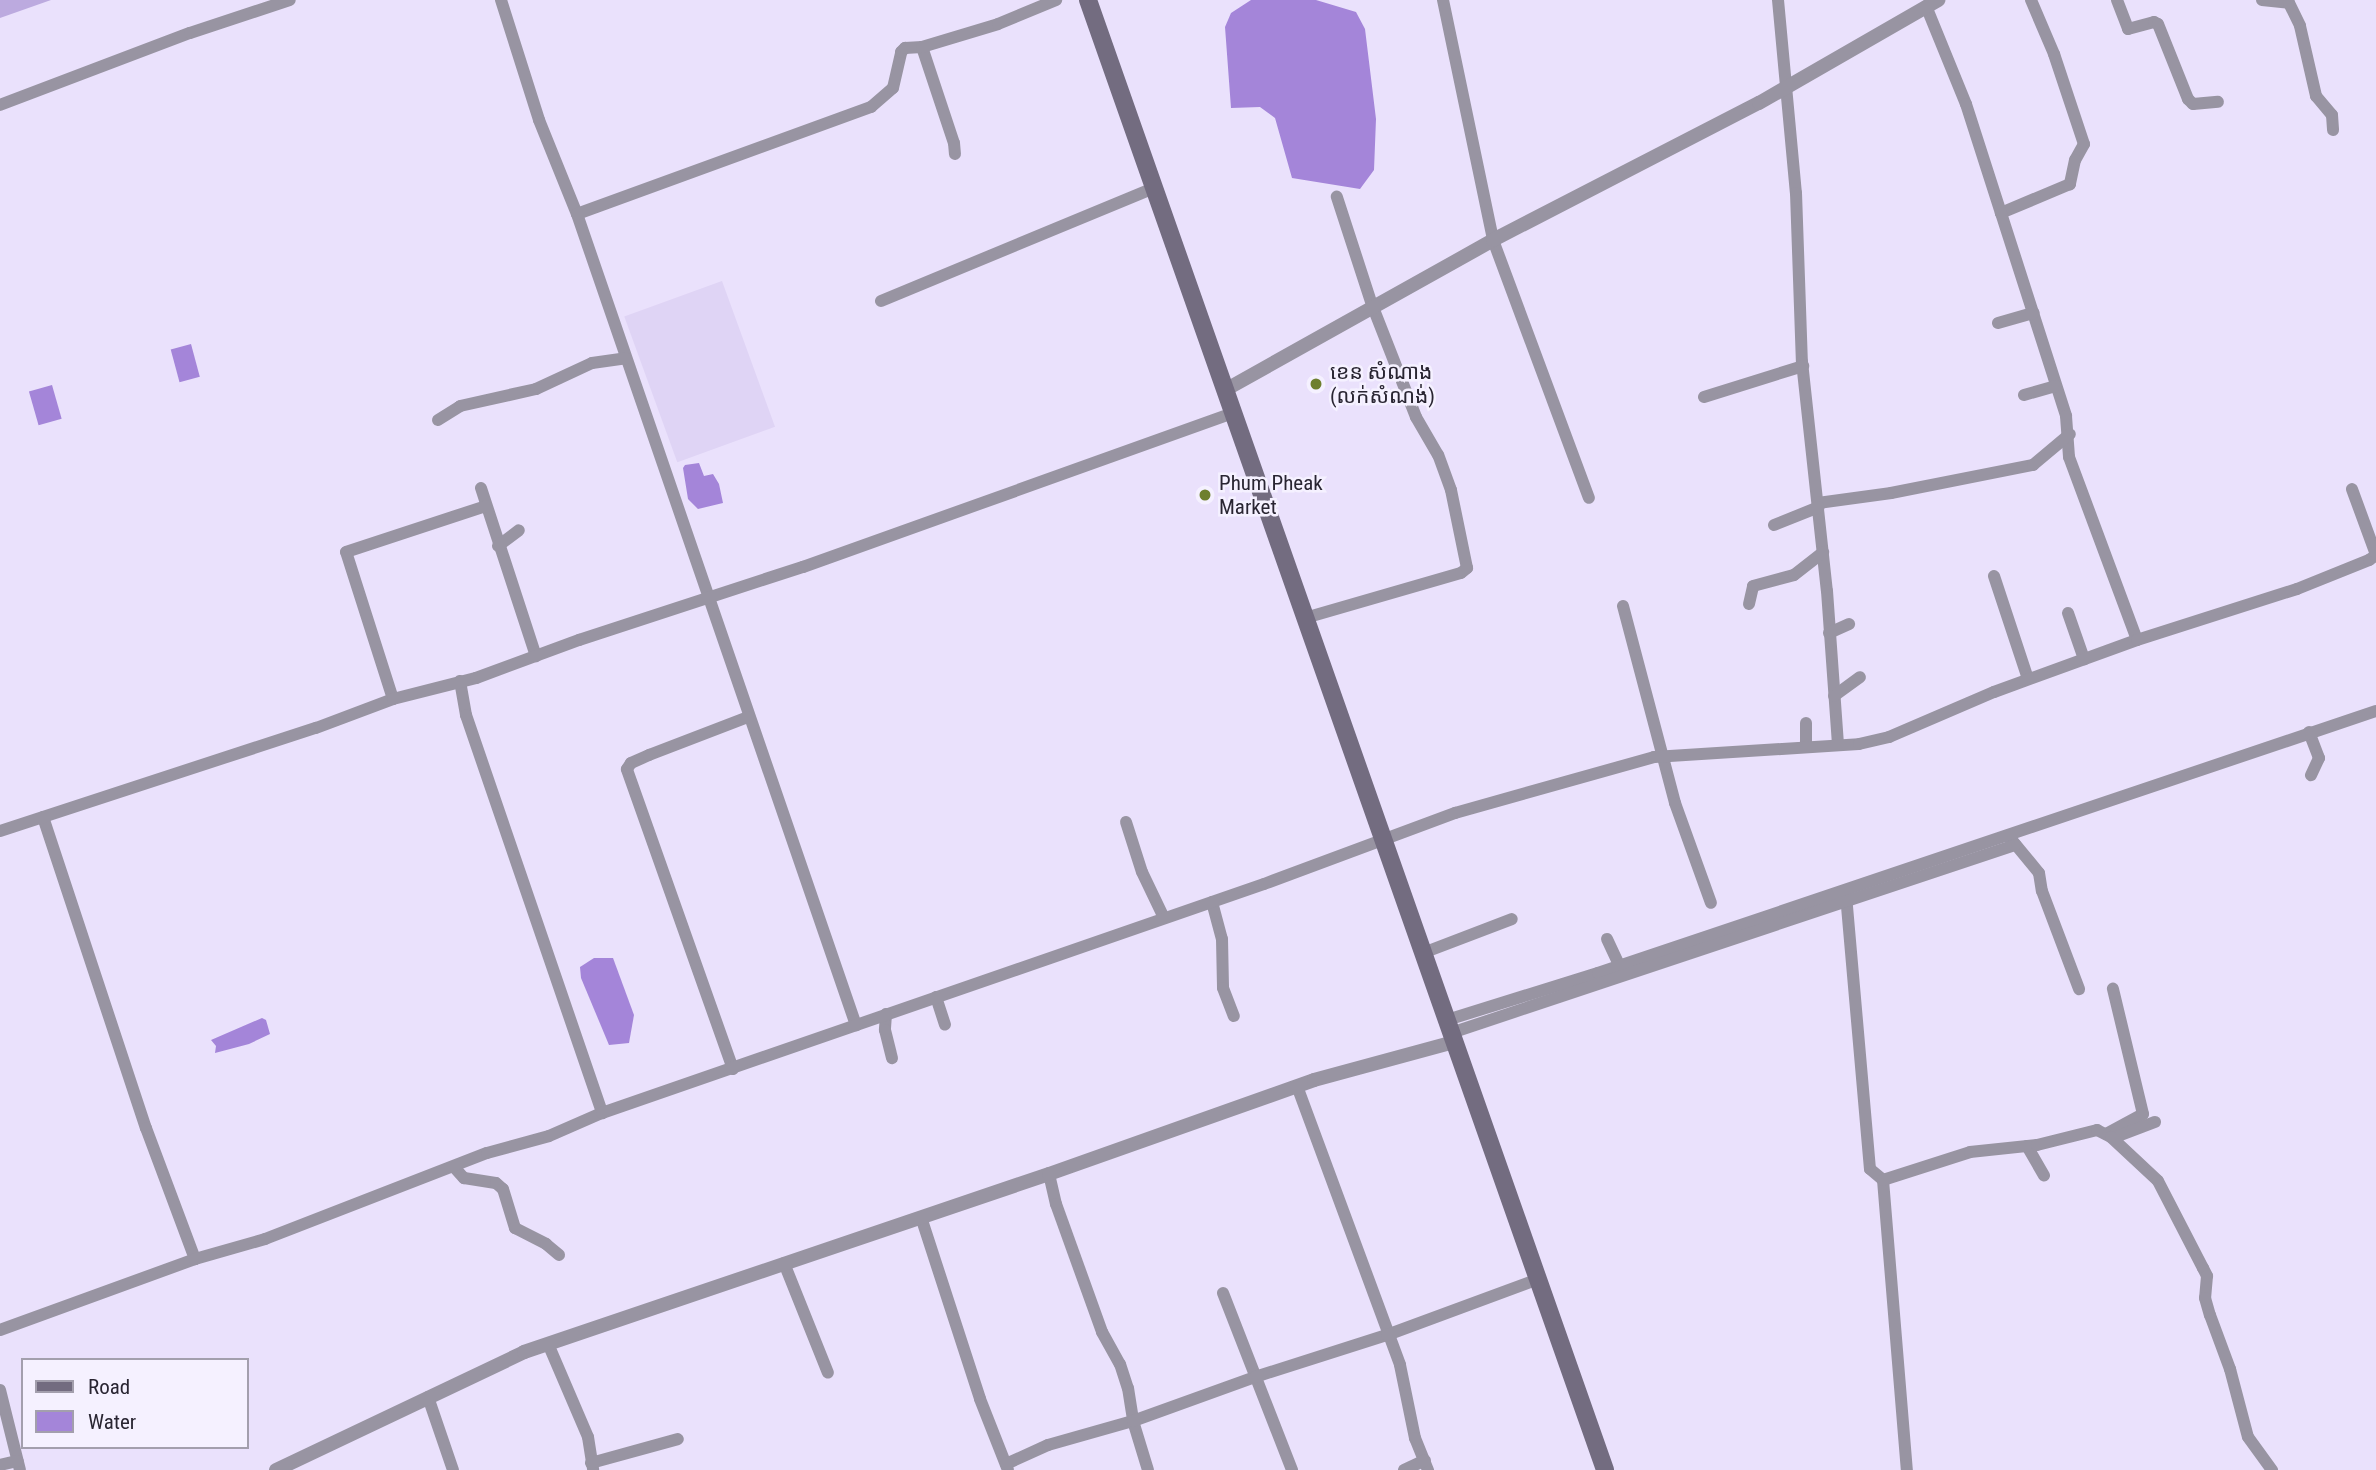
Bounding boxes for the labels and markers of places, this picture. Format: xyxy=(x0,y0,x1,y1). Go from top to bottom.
place label: ខេន សំណាង (លក់សំណង់) xyxy=(1330,359,1435,409)
marker: ខេន សំណាង (លក់សំណង់) xyxy=(1308,376,1324,392)
place label: Phum Pheak Market xyxy=(1219,470,1323,520)
marker: Phum Pheak Market xyxy=(1197,487,1213,503)

